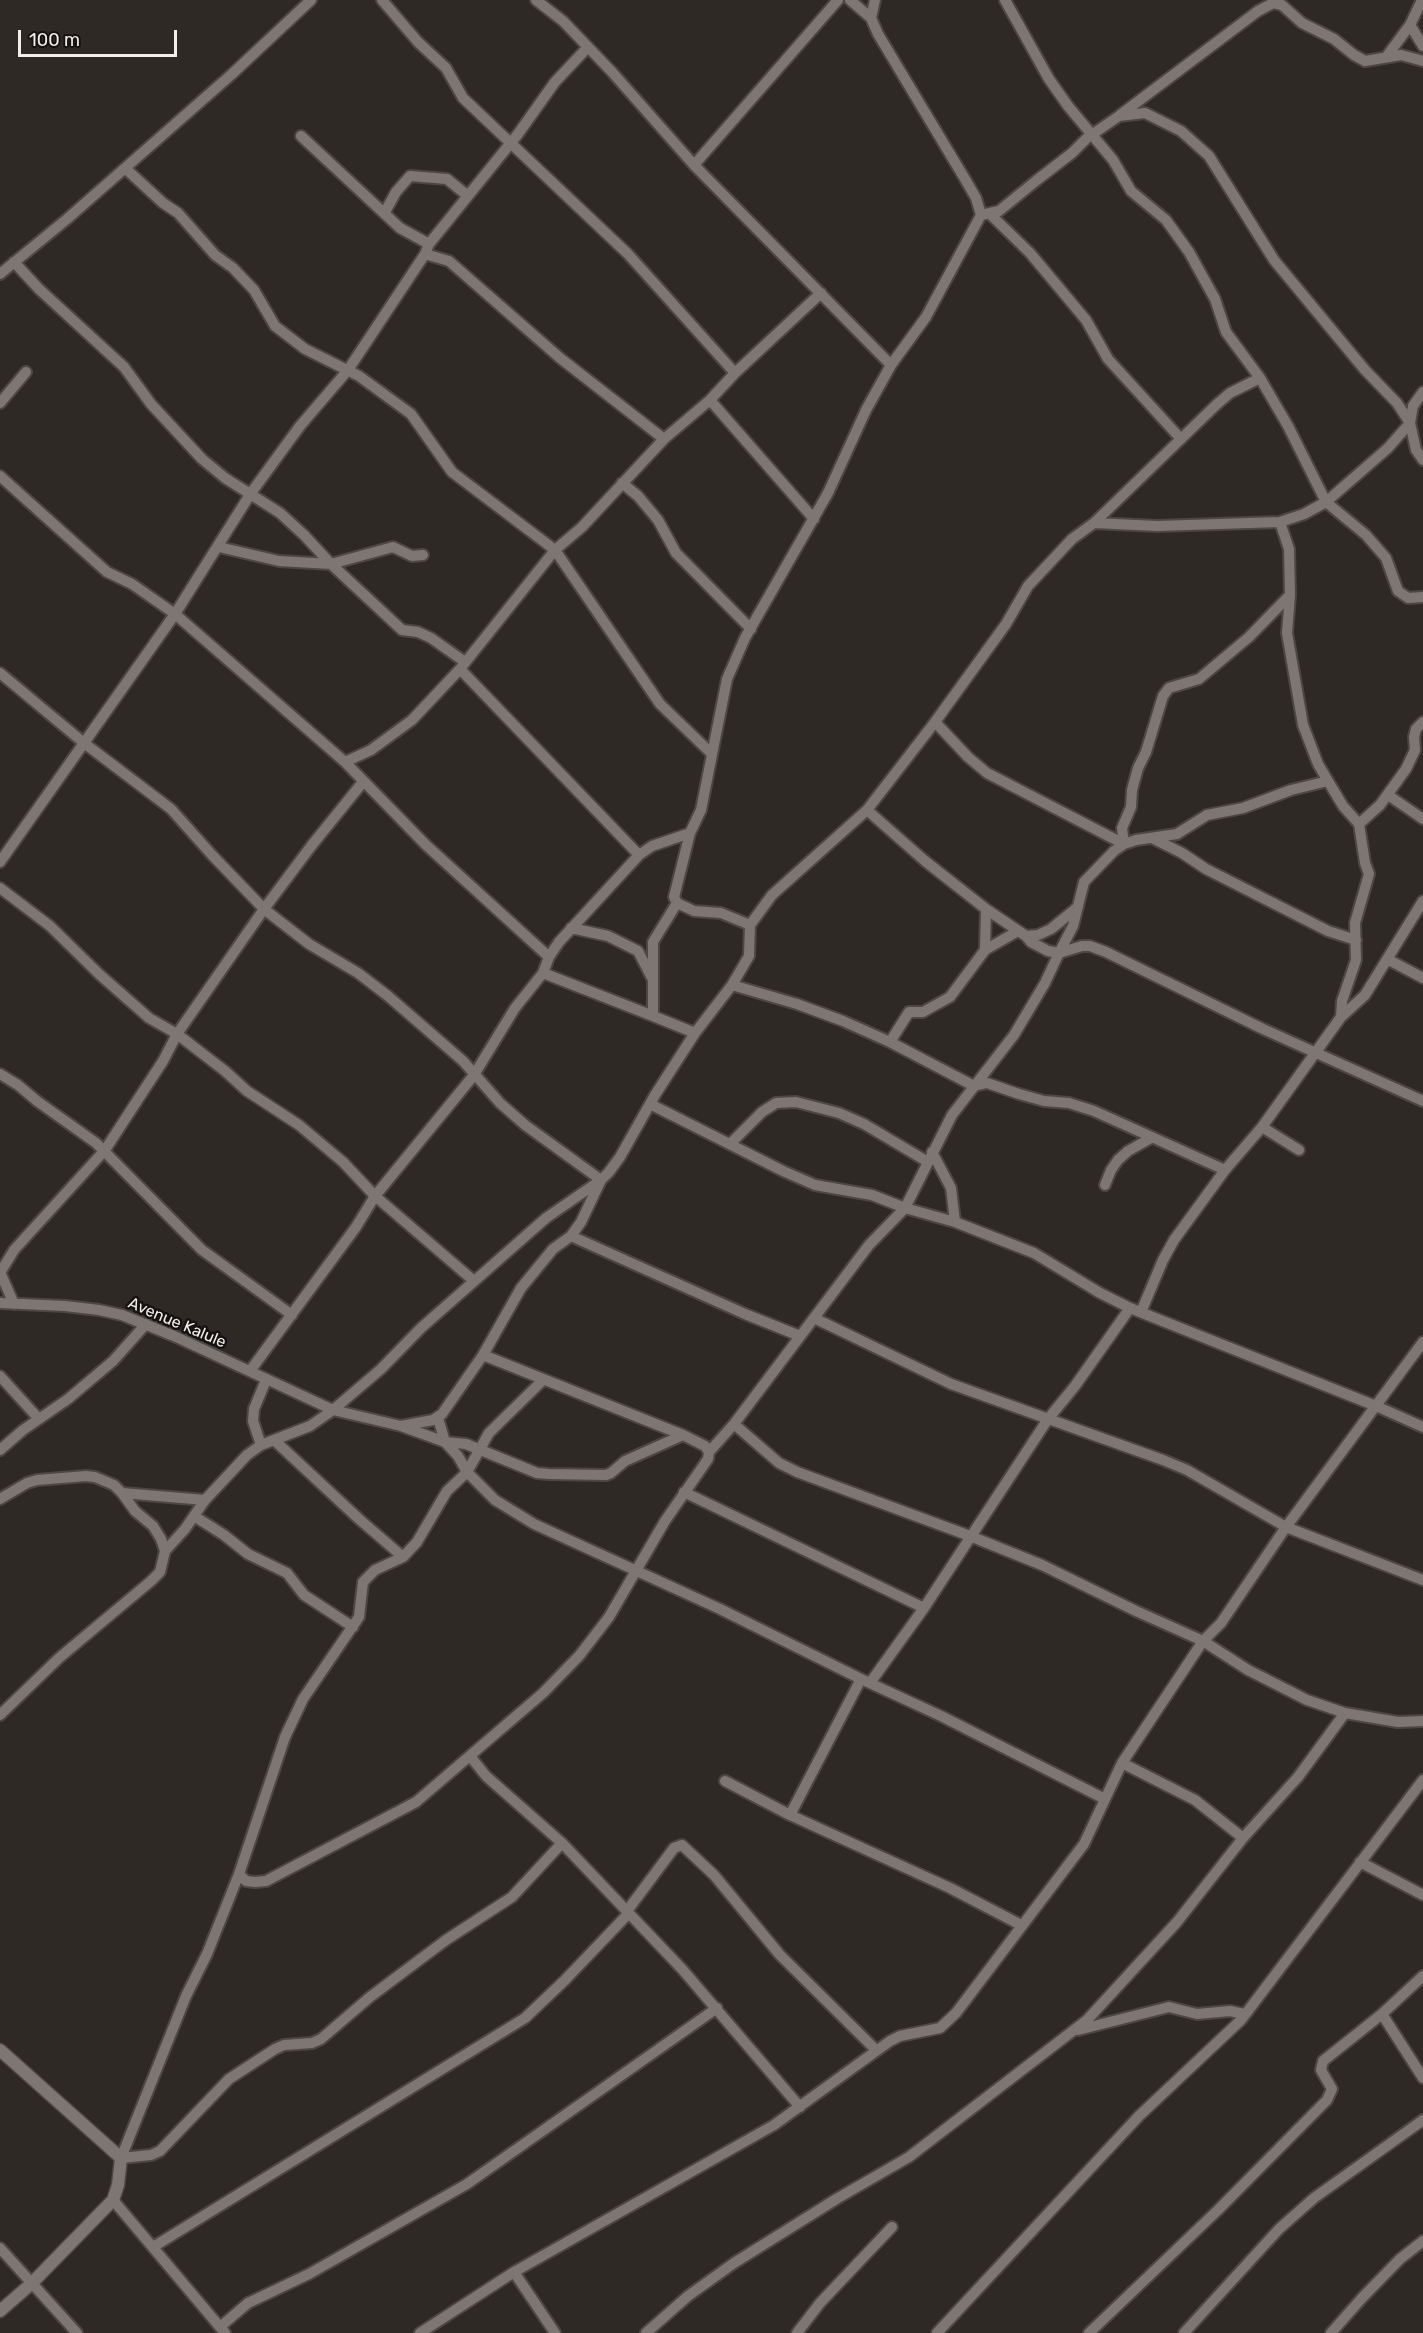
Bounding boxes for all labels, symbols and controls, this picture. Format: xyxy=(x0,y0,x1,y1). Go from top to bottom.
scale bar xyxy=(21,18,180,56)
text: 100 m xyxy=(29,29,80,51)
street label: Avenue Kalule xyxy=(125,1294,229,1352)

